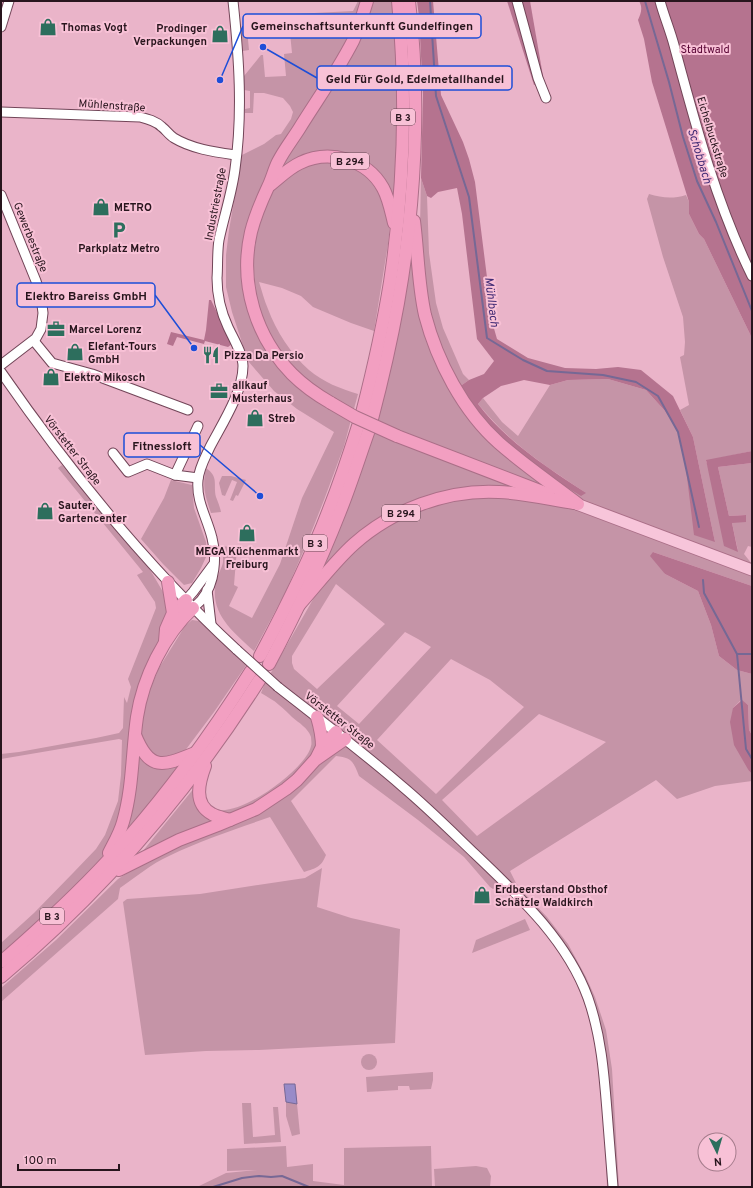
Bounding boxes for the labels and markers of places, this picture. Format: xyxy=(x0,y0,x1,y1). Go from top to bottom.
callout: Gemeinschaftsunterkunft Gundelfingen xyxy=(243,14,481,38)
shop icon: Thomas Vogt xyxy=(38,17,58,37)
place label: Thomas Vogt xyxy=(61,21,127,35)
place label: Prodinger Verpackungen xyxy=(133,22,207,49)
shop icon: Prodinger Verpackungen xyxy=(210,24,230,44)
callout: Geld Für Gold, Edelmetallhandel xyxy=(317,66,512,90)
shop icon: METRO xyxy=(91,197,111,217)
place label: METRO xyxy=(114,201,152,215)
parking icon: Parkplatz Metro xyxy=(109,220,129,240)
place label: Parkplatz Metro xyxy=(78,242,160,256)
callout: Elektro Bareiss GmbH xyxy=(17,283,155,307)
office icon: Marcel Lorenz xyxy=(46,319,66,339)
place label: Marcel Lorenz xyxy=(69,323,142,337)
place label: Elefant-Tours GmbH xyxy=(88,340,157,367)
shop icon: Elefant-Tours GmbH xyxy=(65,342,85,362)
restaurant icon: Pizza Da Persio xyxy=(201,345,221,365)
place label: Pizza Da Persio xyxy=(224,349,304,363)
shop icon: Elektro Mikosch xyxy=(41,367,61,387)
place label: Elektro Mikosch xyxy=(64,371,145,385)
place label: allkauf Musterhaus xyxy=(232,379,292,406)
office icon: allkauf Musterhaus xyxy=(209,381,229,401)
shop icon: Streb xyxy=(245,408,265,428)
place label: Streb xyxy=(268,412,295,426)
callout: Fitnessloft xyxy=(124,433,200,457)
place label: Sauter, Gartencenter xyxy=(58,499,127,526)
shop icon: Sauter, Gartencenter xyxy=(35,501,55,521)
shop icon: MEGA Küchenmarkt Freiburg xyxy=(237,523,257,543)
place label: MEGA Küchenmarkt Freiburg xyxy=(195,545,299,572)
place label: Erdbeerstand Obsthof Schätzle Waldkirch xyxy=(495,883,607,910)
shop icon: Erdbeerstand Obsthof Schätzle Waldkirch xyxy=(472,885,492,905)

